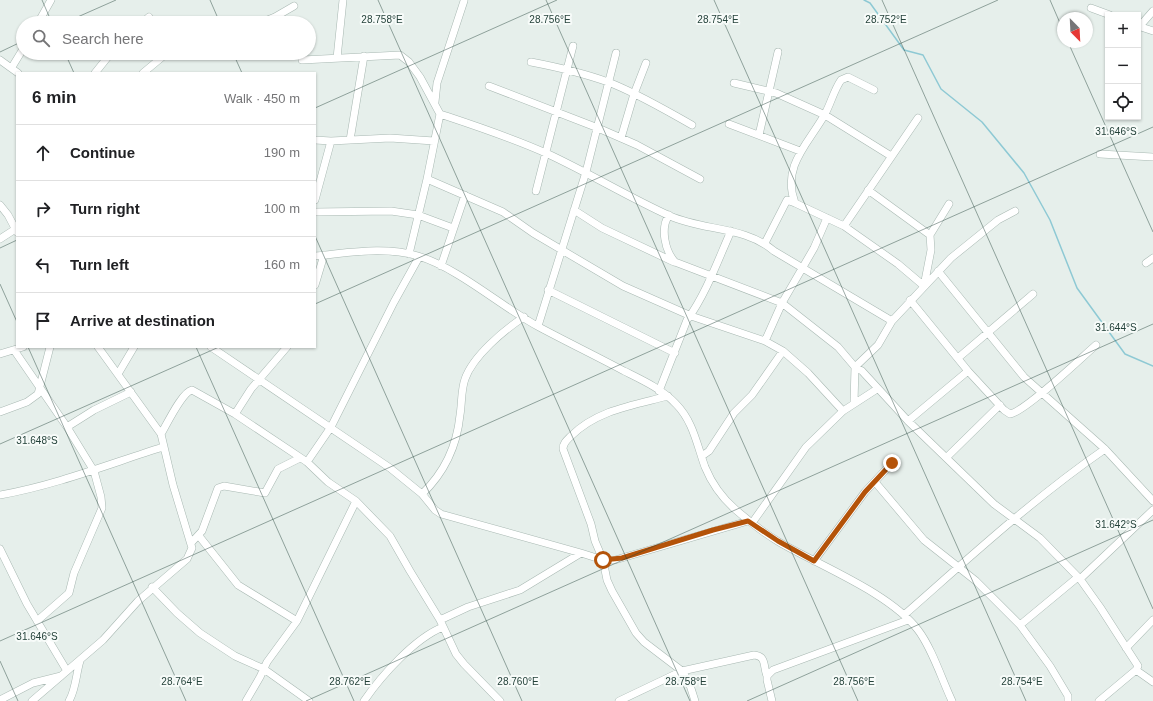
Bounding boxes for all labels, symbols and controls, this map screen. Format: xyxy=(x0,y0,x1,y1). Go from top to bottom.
north arrow xyxy=(1057,12,1093,48)
map controls xyxy=(1105,12,1141,120)
button: + xyxy=(1105,12,1141,48)
text: 28.758°E xyxy=(361,14,403,25)
text: 28.756°E xyxy=(529,14,571,25)
text: 28.754°E xyxy=(697,14,739,25)
text: 28.752°E xyxy=(865,14,907,25)
search box xyxy=(16,16,316,60)
icon: search xyxy=(30,27,52,49)
text: Search here xyxy=(62,30,144,47)
button: − xyxy=(1105,48,1141,84)
button: locate xyxy=(1105,84,1141,120)
text: 6 min xyxy=(32,88,76,107)
text: Walk · 450 m xyxy=(224,91,300,106)
text: 31.646°S xyxy=(1095,126,1137,137)
icon: ahead xyxy=(32,142,54,164)
text: Continue xyxy=(70,144,135,161)
text: 190 m xyxy=(264,145,300,160)
icon: right xyxy=(32,198,54,220)
text: Turn right xyxy=(70,200,140,217)
text: 100 m xyxy=(264,201,300,216)
icon: left xyxy=(32,254,54,276)
text: Turn left xyxy=(70,256,129,273)
text: 160 m xyxy=(264,257,300,272)
icon: arrive xyxy=(32,310,54,332)
text: Arrive at destination xyxy=(70,312,215,329)
text: 31.644°S xyxy=(1095,322,1137,333)
text: 31.648°S xyxy=(16,435,58,446)
route end xyxy=(883,454,901,472)
text: 31.642°S xyxy=(1095,519,1137,530)
route start xyxy=(594,551,612,569)
text: 31.646°S xyxy=(16,631,58,642)
text: 28.764°E xyxy=(161,676,203,687)
text: 28.762°E xyxy=(329,676,371,687)
text: 28.760°E xyxy=(497,676,539,687)
text: 28.758°E xyxy=(665,676,707,687)
text: 28.756°E xyxy=(833,676,875,687)
text: 28.754°E xyxy=(1001,676,1043,687)

